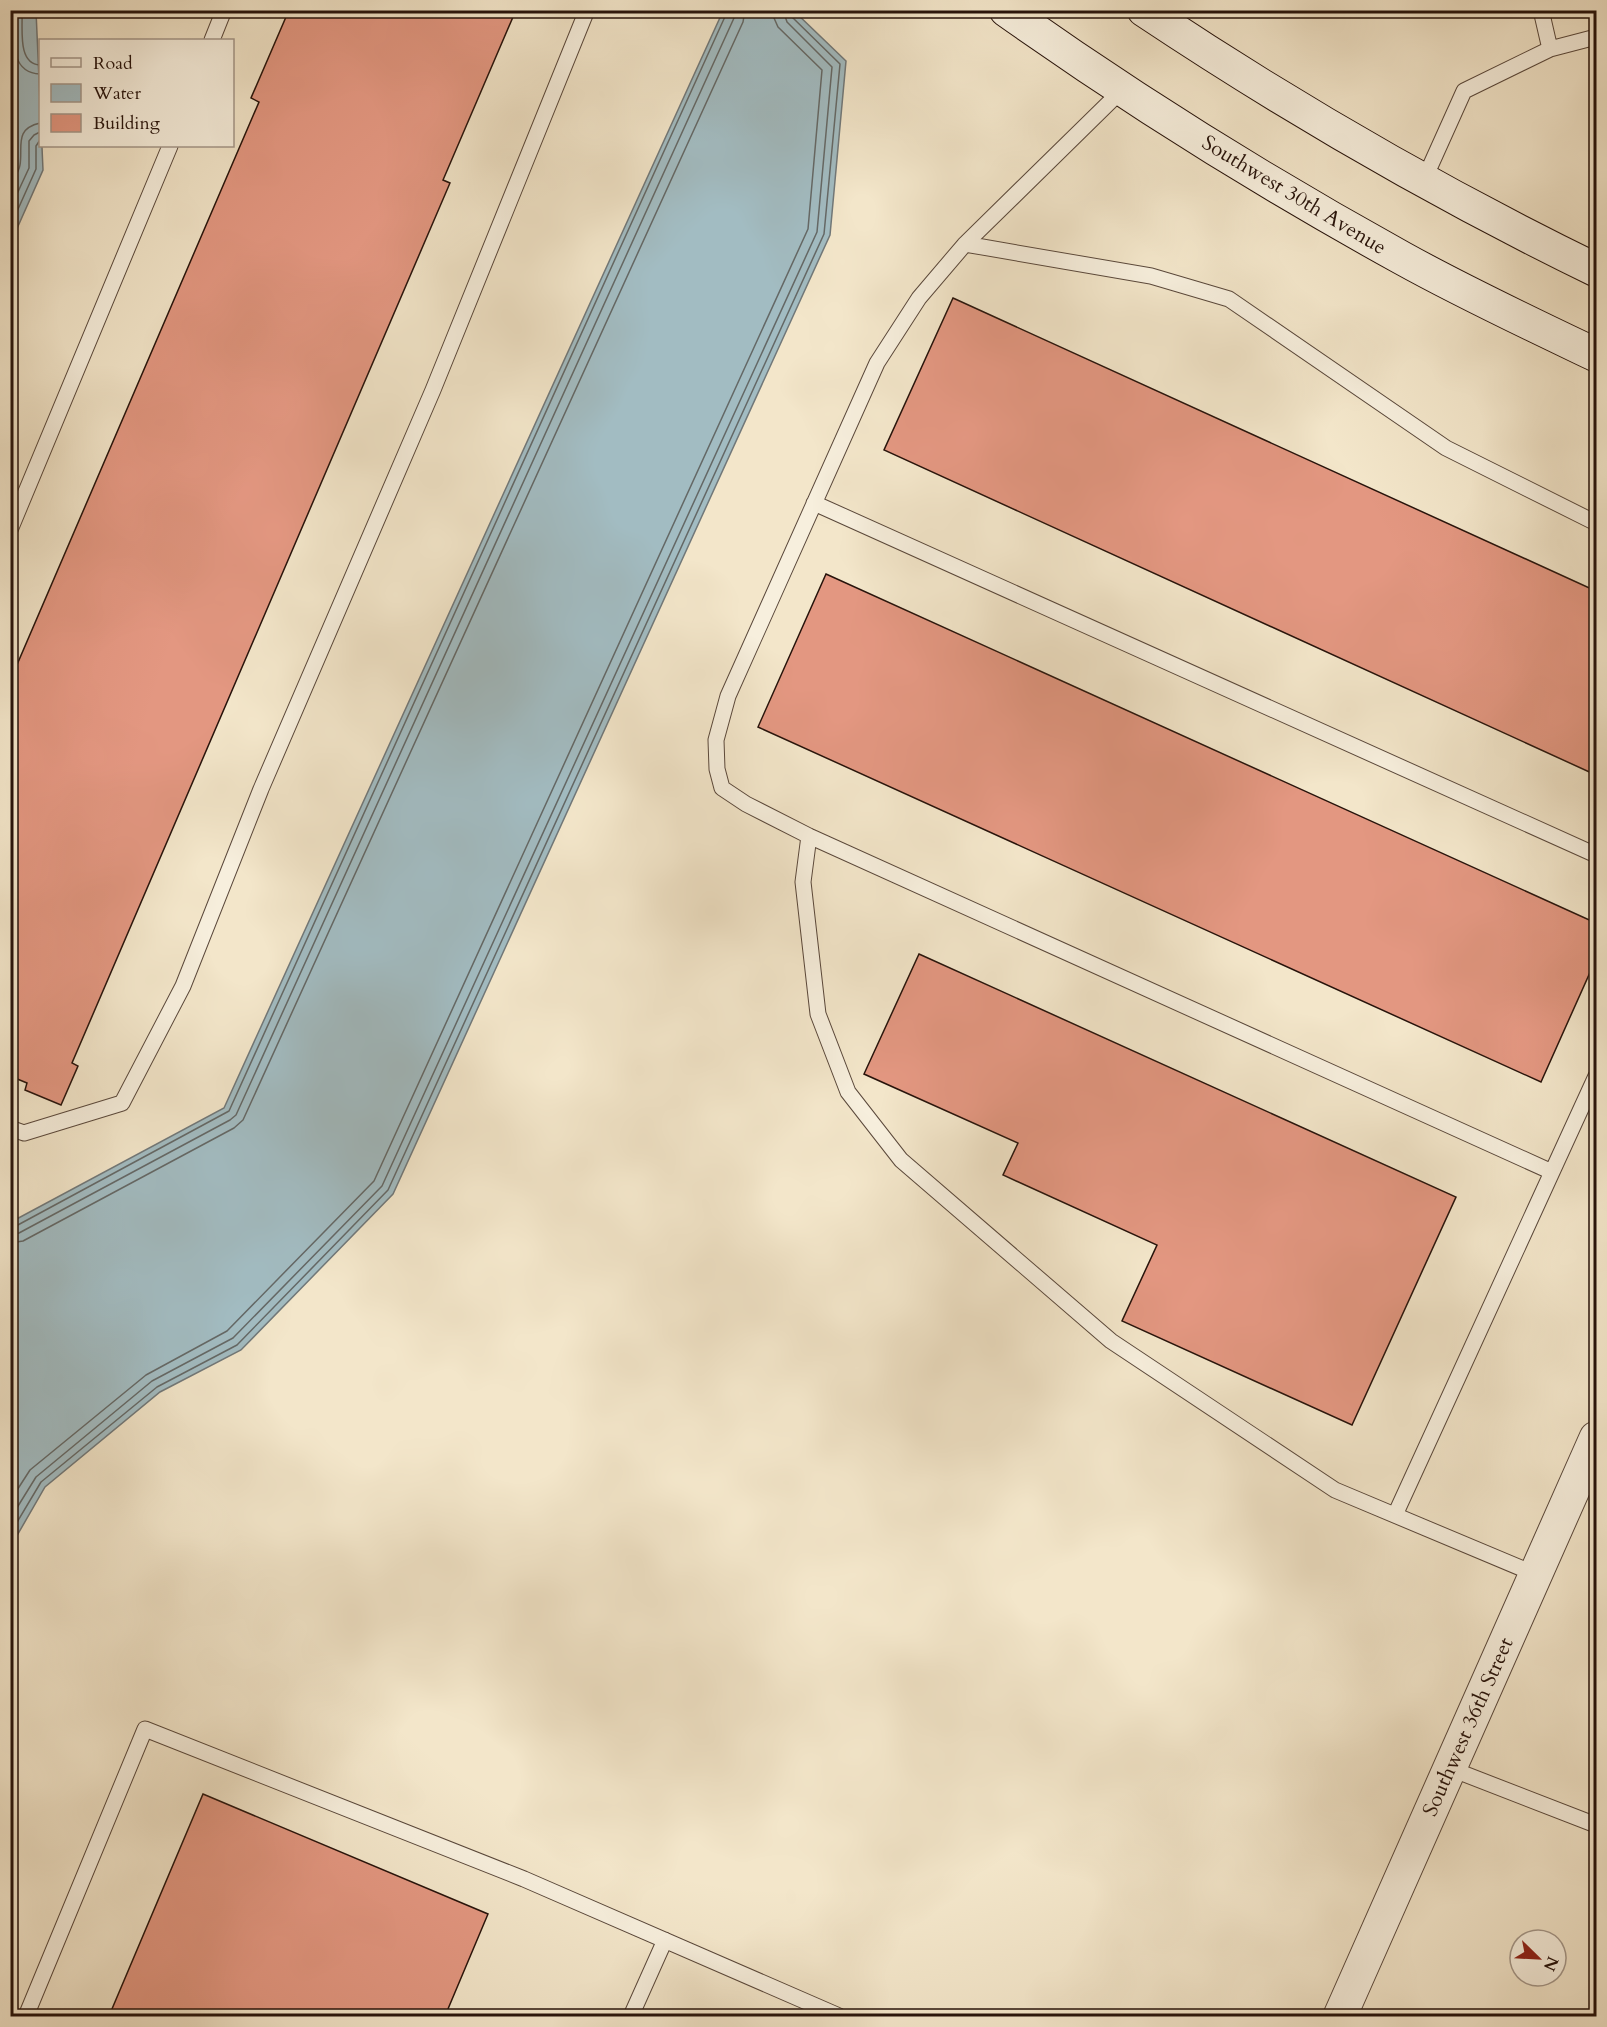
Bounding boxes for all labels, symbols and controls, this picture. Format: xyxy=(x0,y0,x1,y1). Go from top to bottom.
legend xyxy=(39,39,234,147)
text: Road xyxy=(93,51,133,76)
text: Water xyxy=(92,81,142,106)
text: Building xyxy=(93,111,161,136)
street label: Southwest 30th Avenue xyxy=(1196,128,1392,262)
street label: Southwest 36th Street xyxy=(1415,1633,1521,1821)
north arrow xyxy=(1508,1928,1568,1988)
text: N xyxy=(1538,1953,1564,1975)

